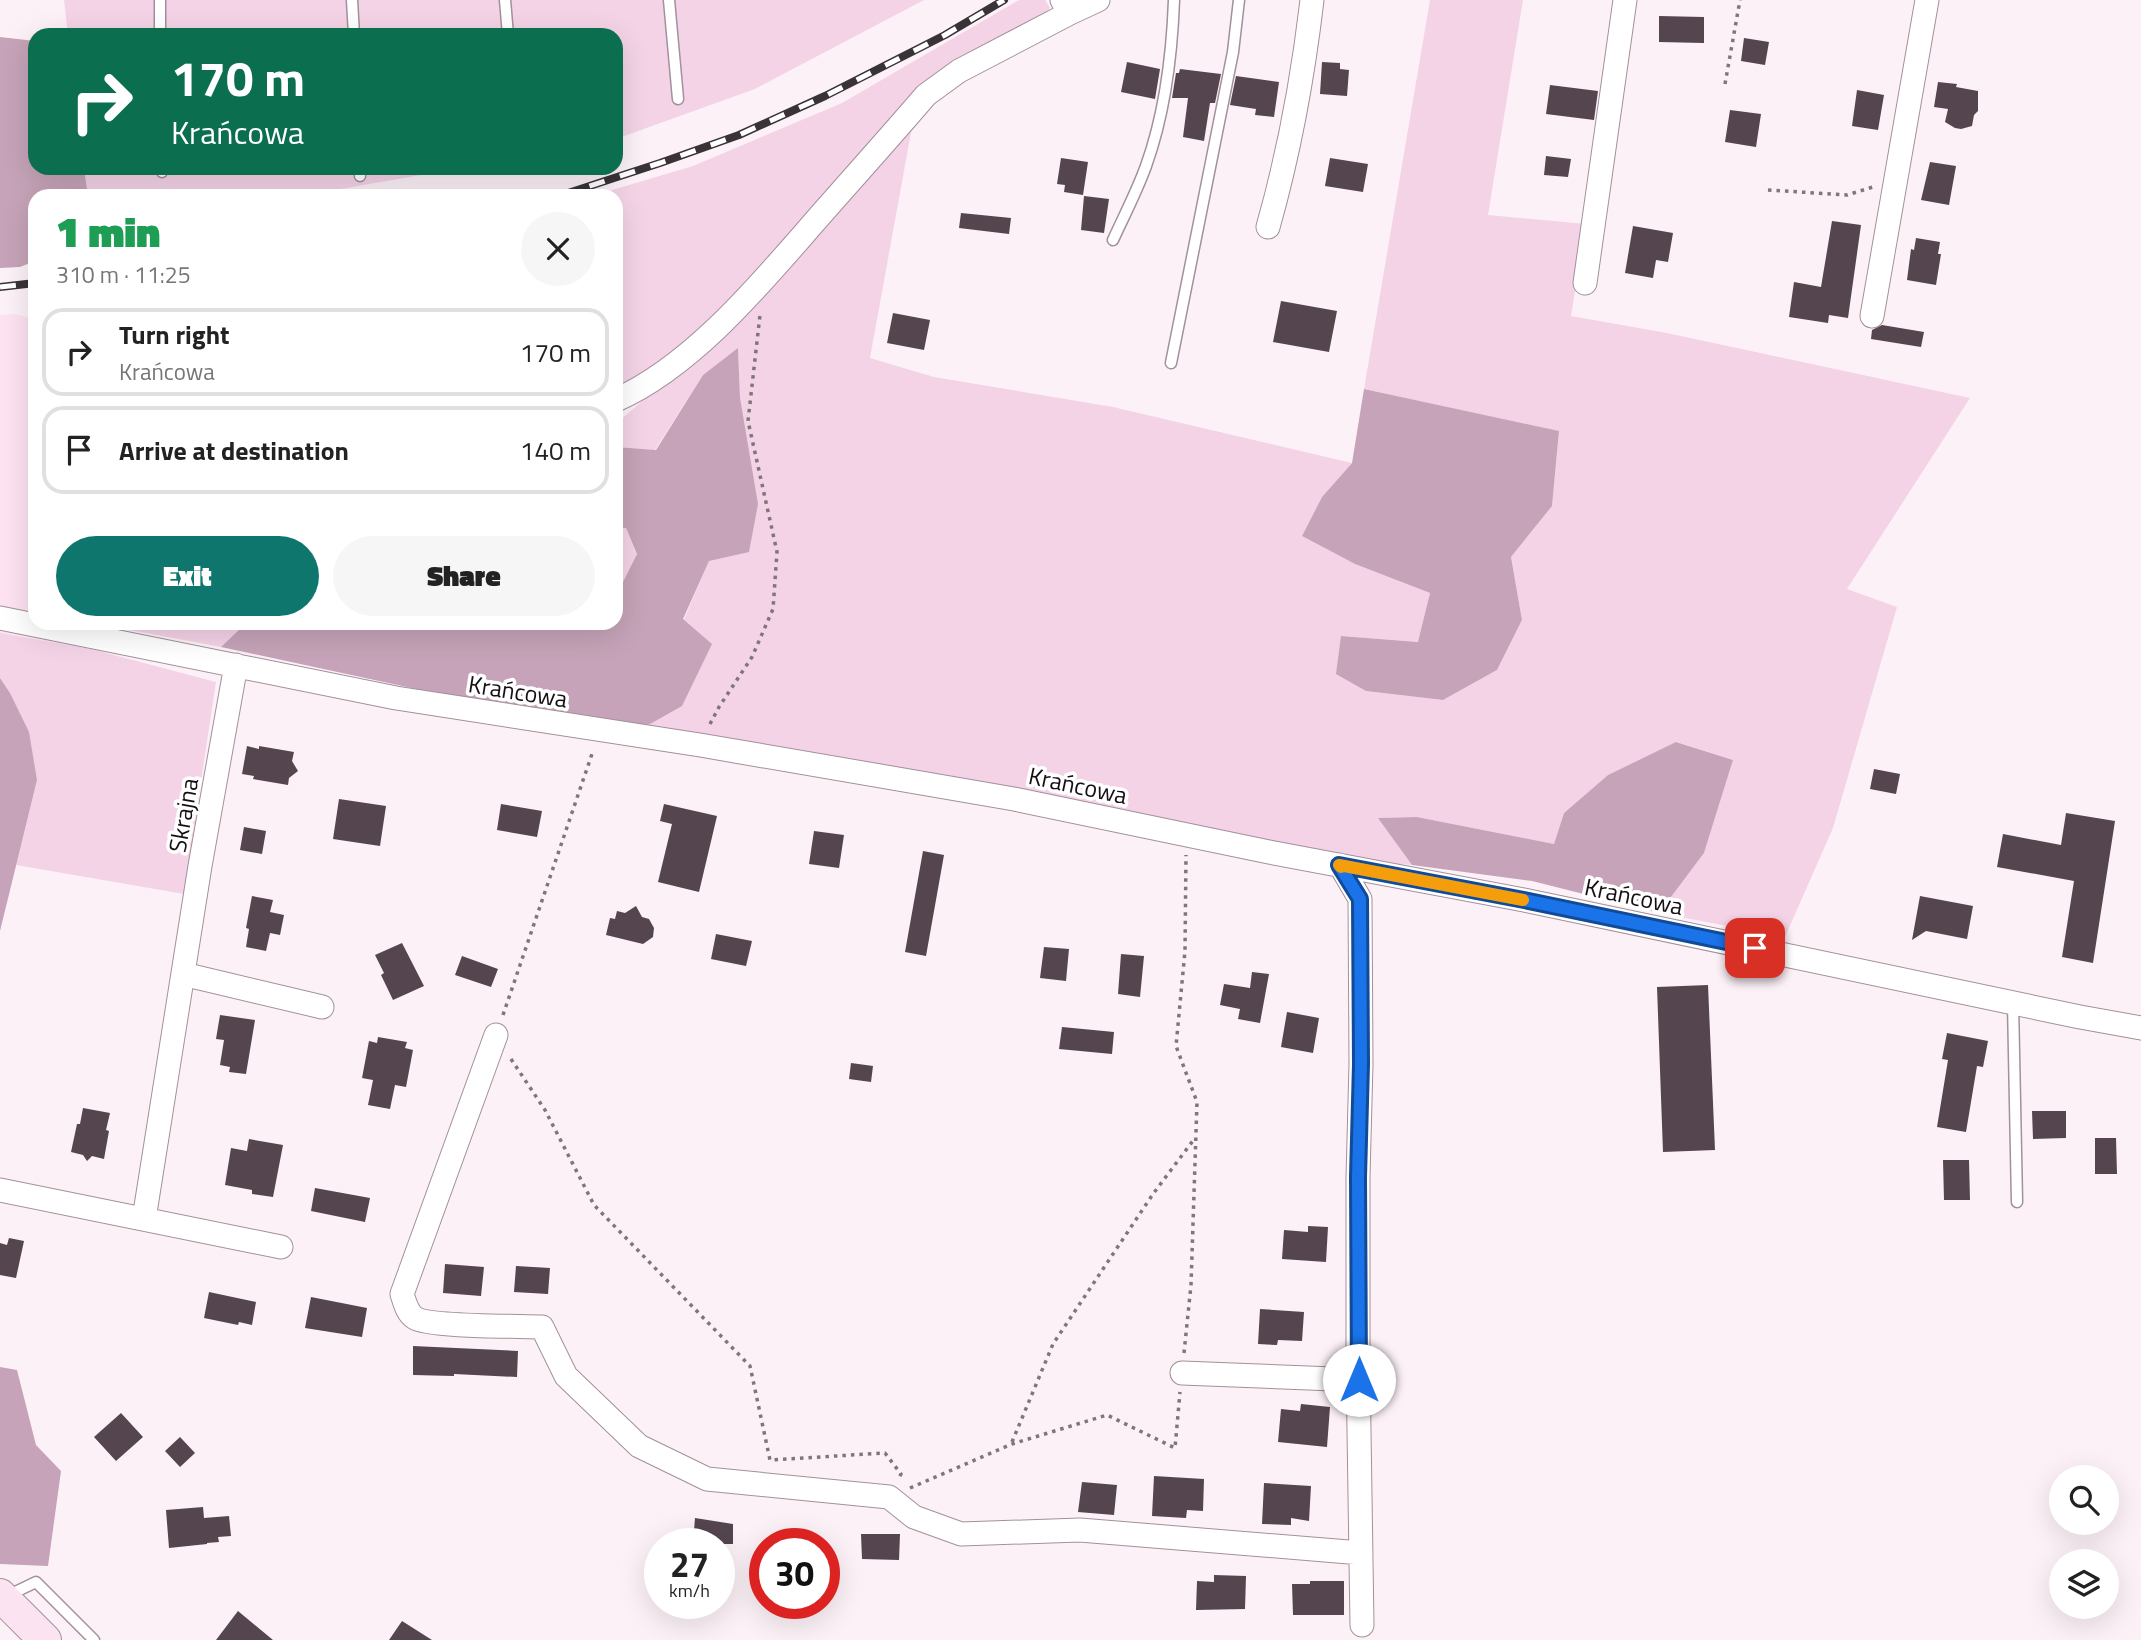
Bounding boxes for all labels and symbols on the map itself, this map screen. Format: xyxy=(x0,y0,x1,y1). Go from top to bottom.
street label: Krańcowa xyxy=(466,665,570,717)
street label: Krańcowa xyxy=(1025,757,1131,813)
street label: Skrajna xyxy=(159,775,207,855)
street label: Krańcowa xyxy=(1581,868,1687,924)
pin xyxy=(1725,918,1785,978)
position arrow xyxy=(1322,1343,1396,1417)
speed limit sign: 30 xyxy=(749,1528,840,1619)

